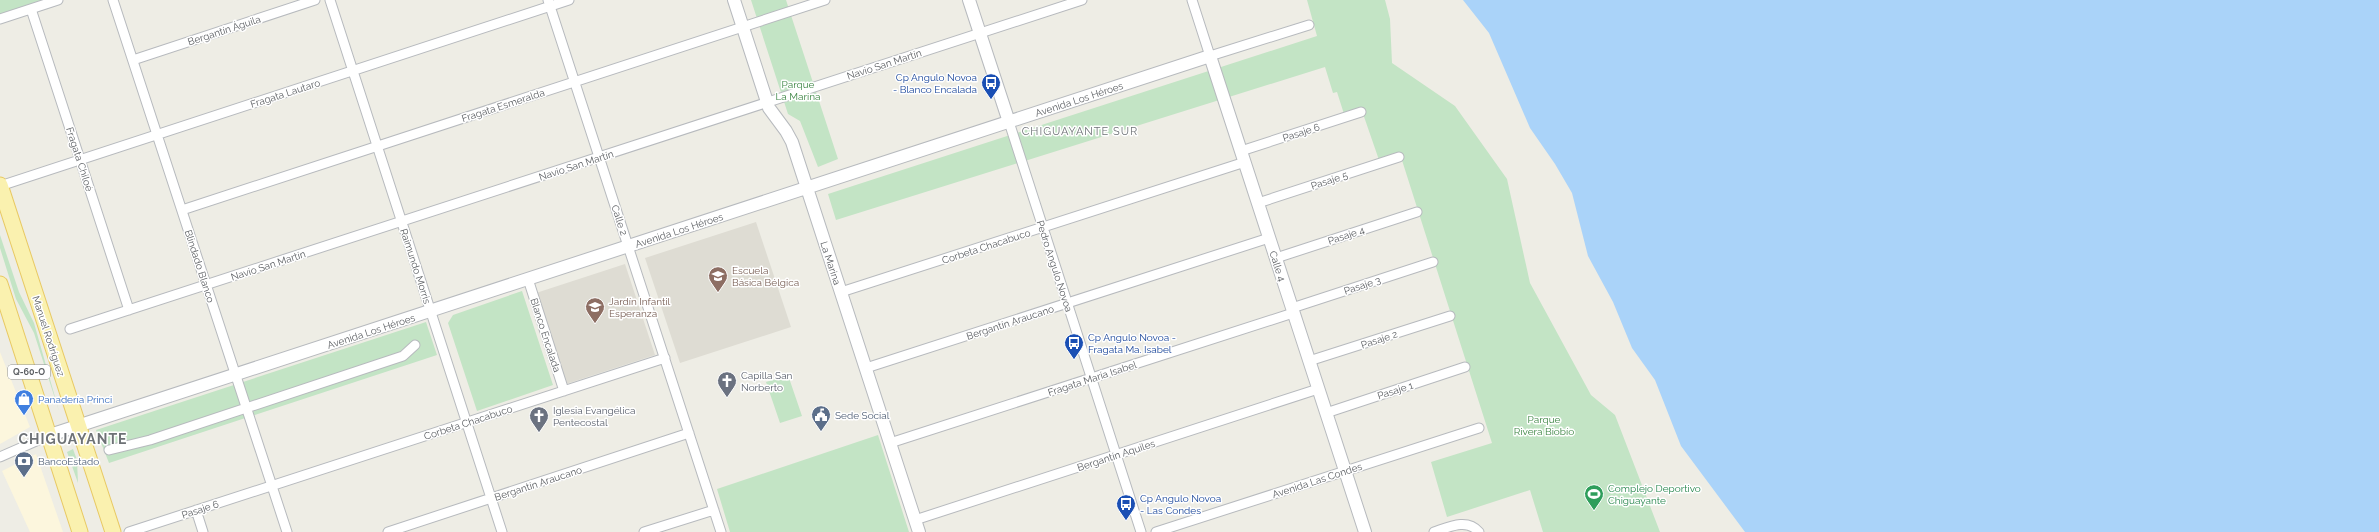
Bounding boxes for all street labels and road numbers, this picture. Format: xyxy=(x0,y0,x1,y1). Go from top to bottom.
street label: Bergantín Águila xyxy=(186,14,262,47)
street label: Navío San Martín xyxy=(845,47,923,82)
street label: Fragata Lautaro xyxy=(249,77,321,110)
street label: Avenida Los Héroes xyxy=(1034,80,1125,119)
street label: Fragata Esmeralda xyxy=(460,87,546,124)
street label: Pasaje 6 xyxy=(1281,121,1321,144)
street label: Fragata Chiloé xyxy=(64,126,95,193)
street label: Navío San Martín xyxy=(537,148,615,183)
street label: Pasaje 5 xyxy=(1309,169,1349,192)
street label: Calle 2 xyxy=(609,204,630,237)
street label: Avenida Los Héroes xyxy=(634,211,725,250)
street label: Pedro Angulo Novoa xyxy=(1035,219,1075,313)
street label: Pasaje 4 xyxy=(1326,224,1366,247)
street label: Raimundo Morris xyxy=(398,227,433,305)
street label: Corbeta Chacabuco xyxy=(941,227,1032,266)
street label: Blindado Blanco xyxy=(183,228,216,304)
street label: La Marina xyxy=(818,240,843,286)
street label: Navío San Martín xyxy=(229,248,307,283)
street label: Calle 4 xyxy=(1267,249,1288,283)
street label: Pasaje 3 xyxy=(1342,274,1382,297)
street label: Manuel Rodríguez xyxy=(30,295,67,378)
street label: Blanco Encalada xyxy=(528,297,563,374)
street label: Bergantín Araucano xyxy=(965,303,1055,342)
street label: Avenida Los Héroes xyxy=(326,312,417,351)
street label: Pasaje 2 xyxy=(1359,328,1399,351)
street label: Fragata María Isabel xyxy=(1046,359,1138,398)
road number: Q-60-O xyxy=(8,365,50,379)
street label: Pasaje 1 xyxy=(1376,379,1415,401)
street label: Corbeta Chacabuco xyxy=(423,403,514,442)
street label: Bergantín Aquiles xyxy=(1076,438,1157,473)
street label: Avenida Las Condes xyxy=(1271,461,1364,500)
street label: Bergantín Araucano xyxy=(493,464,583,503)
street label: Pasaje 6 xyxy=(180,498,220,521)

